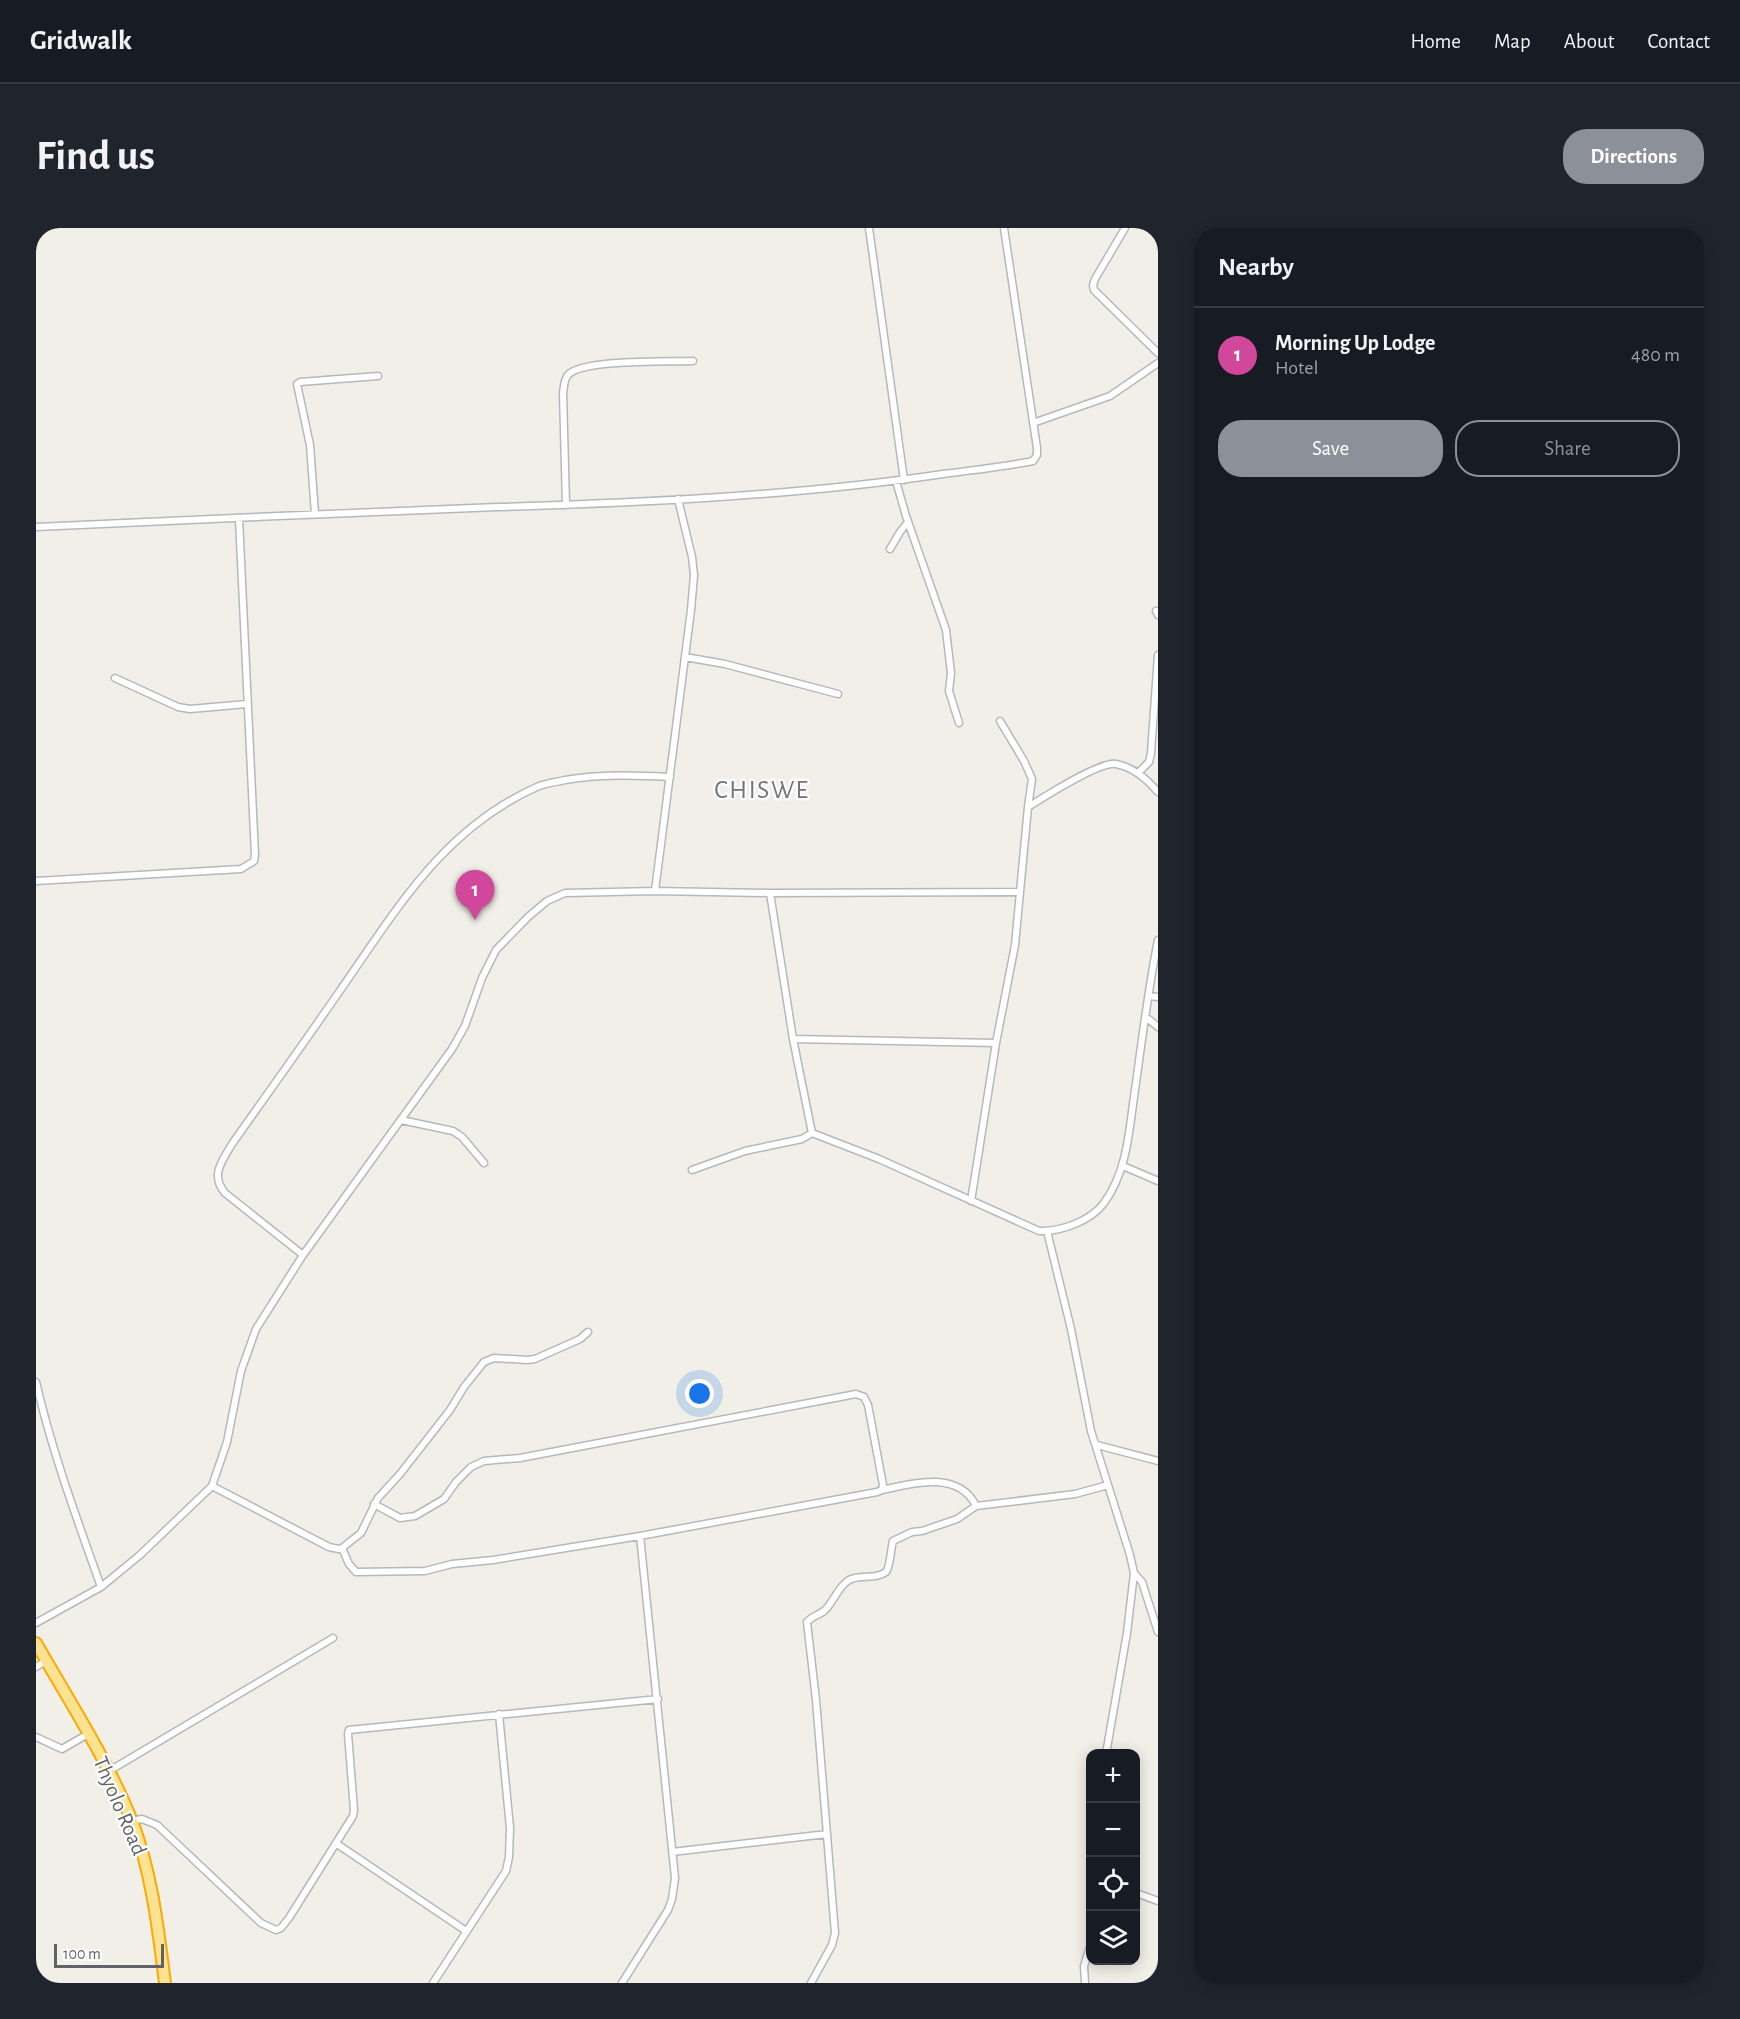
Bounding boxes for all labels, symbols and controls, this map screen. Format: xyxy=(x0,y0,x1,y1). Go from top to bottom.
text: Gridwalk xyxy=(30,27,132,55)
text: Home xyxy=(1410,31,1461,52)
text: Map xyxy=(1494,31,1531,52)
text: About xyxy=(1564,31,1614,52)
text: Contact xyxy=(1647,31,1710,52)
button: Directions xyxy=(1563,129,1704,184)
text: Find us xyxy=(36,135,155,177)
text: Nearby xyxy=(1218,254,1294,280)
text: Morning Up Lodge xyxy=(1275,332,1435,354)
text: 1 xyxy=(1234,345,1241,365)
text: 480 m xyxy=(1631,345,1680,365)
text: Hotel xyxy=(1275,358,1318,378)
button: Save xyxy=(1218,420,1443,477)
button: Share xyxy=(1455,420,1680,477)
district label: CHISWE xyxy=(714,777,810,803)
pin: 1 xyxy=(456,870,494,920)
your location xyxy=(685,1379,714,1408)
map controls xyxy=(1086,1749,1140,1965)
button: + xyxy=(1086,1749,1140,1803)
street label: Thyolo Road xyxy=(89,1753,151,1859)
button: − xyxy=(1086,1803,1140,1857)
button: locate xyxy=(1086,1857,1140,1911)
button: layers xyxy=(1086,1911,1140,1965)
scale bar xyxy=(54,1941,164,1968)
text: 100 m xyxy=(63,1946,101,1962)

